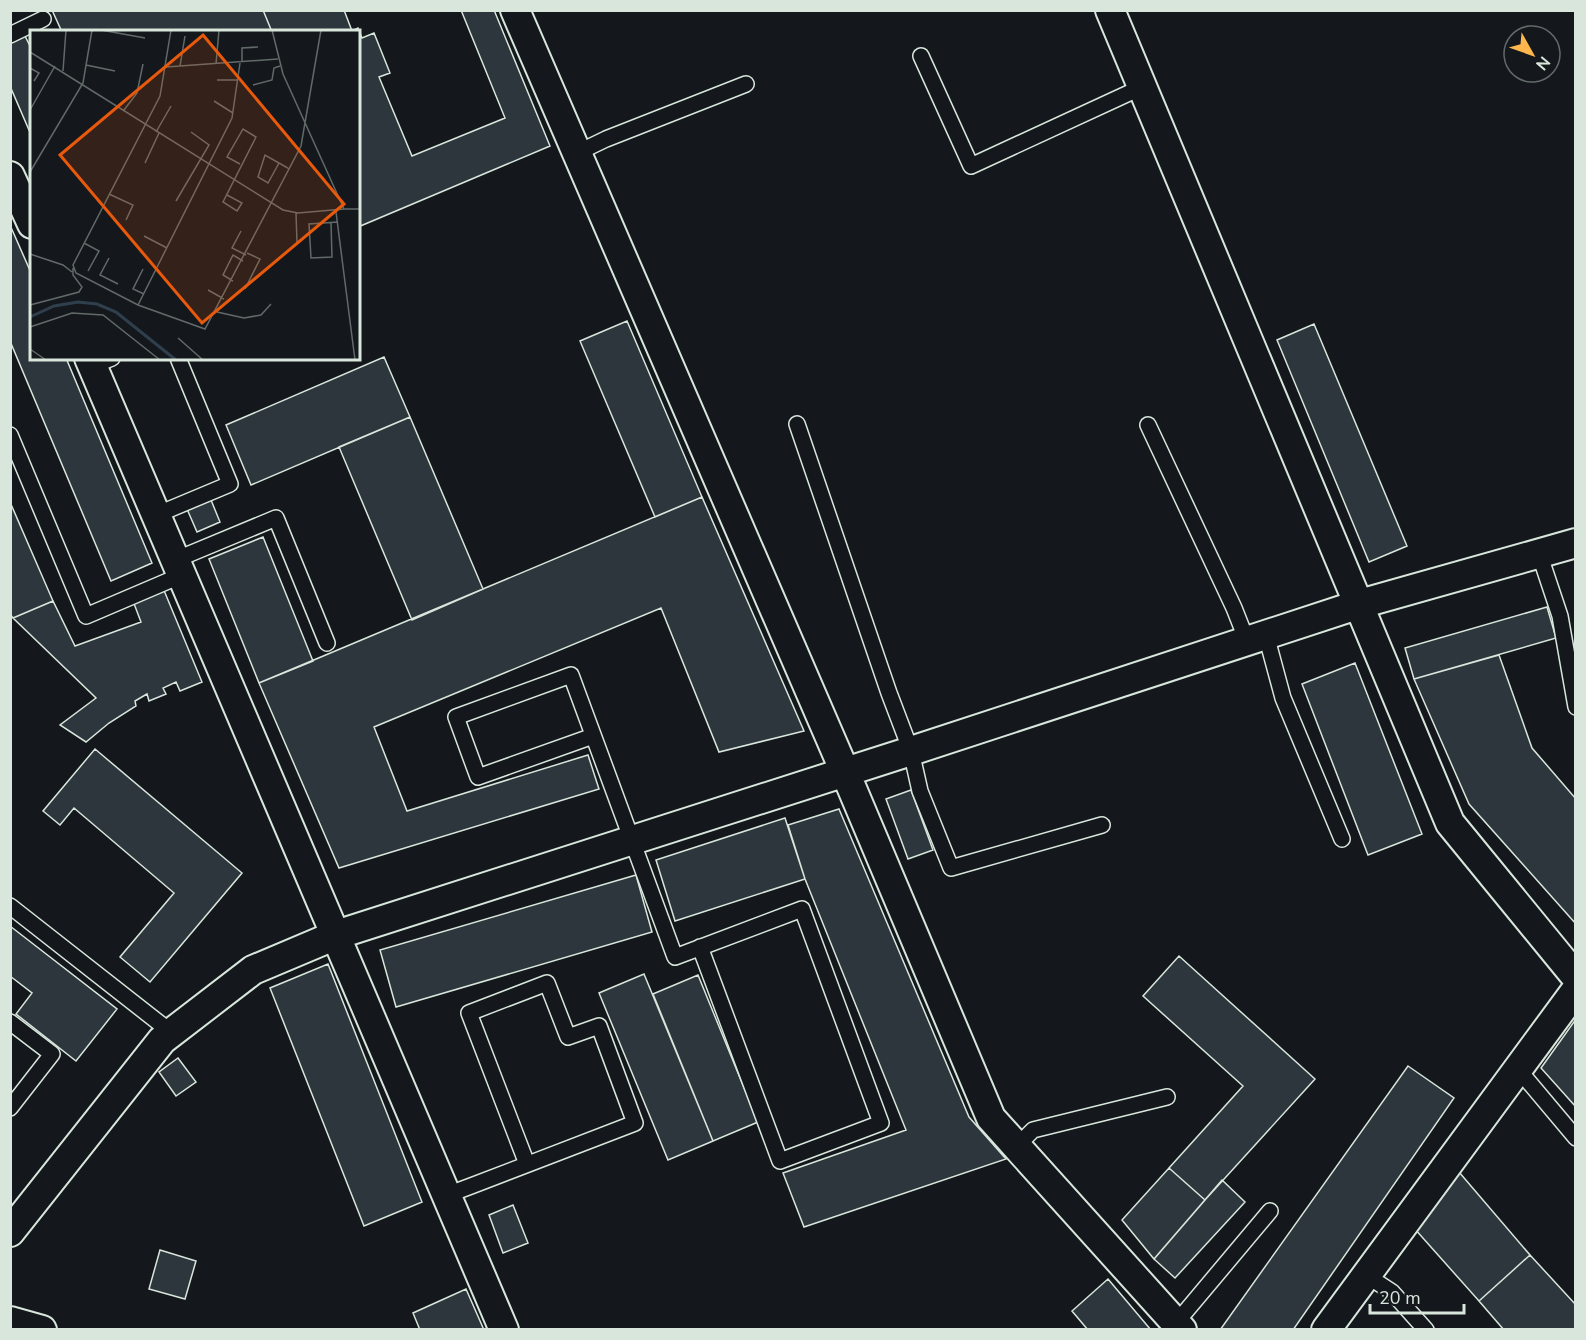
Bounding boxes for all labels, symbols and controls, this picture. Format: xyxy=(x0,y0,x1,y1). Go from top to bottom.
north arrow xyxy=(1502,24,1562,84)
inset map xyxy=(30,30,360,360)
text: N xyxy=(1530,51,1555,75)
scale bar xyxy=(1370,1277,1464,1315)
text: 20 m xyxy=(1379,1286,1421,1310)

